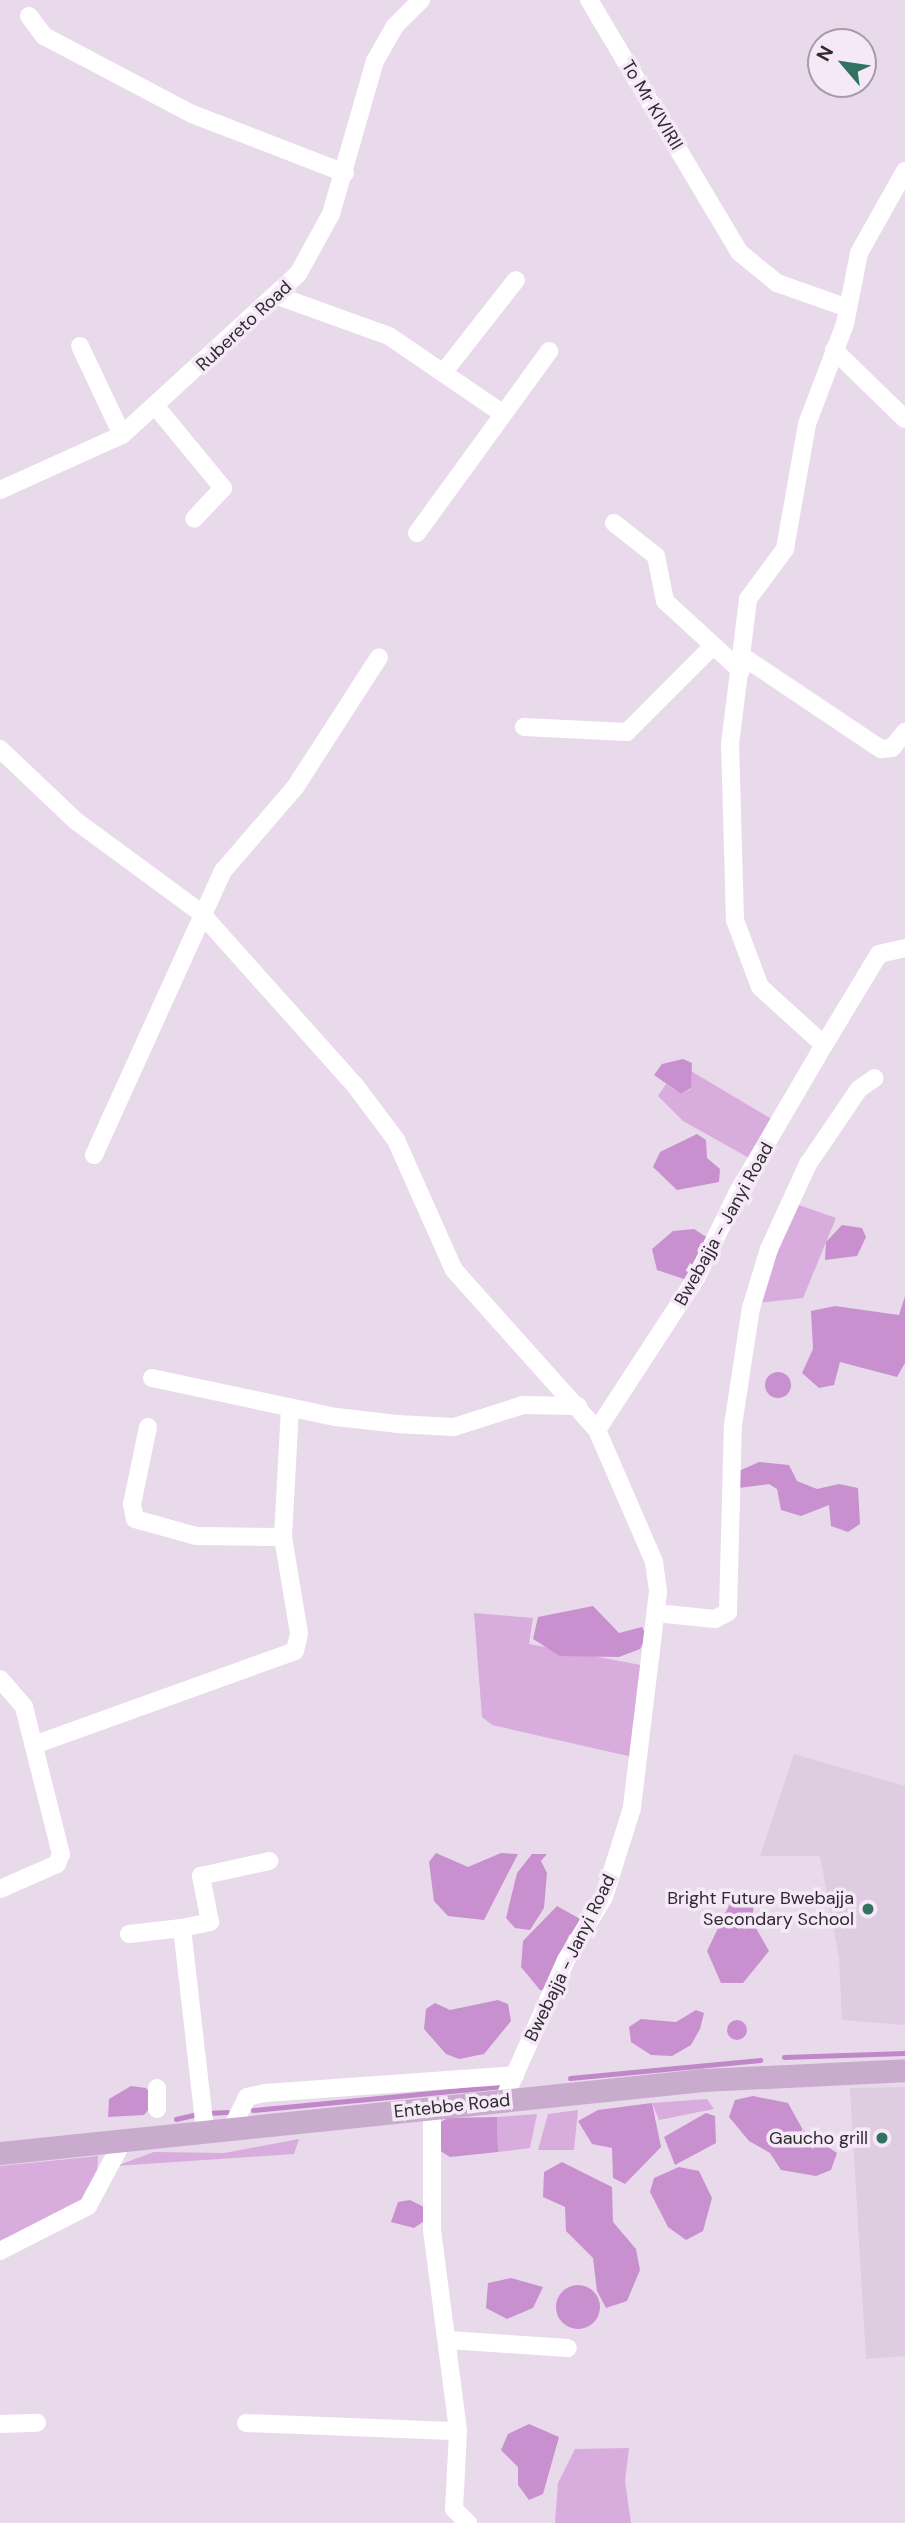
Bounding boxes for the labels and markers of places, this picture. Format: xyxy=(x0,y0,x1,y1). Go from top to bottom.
place label: Bright Future Bwebajja Secondary School xyxy=(667,1888,854,1930)
marker: Bright Future Bwebajja Secondary School xyxy=(860,1901,876,1917)
place label: Gaucho grill xyxy=(769,2127,868,2149)
marker: Gaucho grill xyxy=(874,2130,890,2146)

